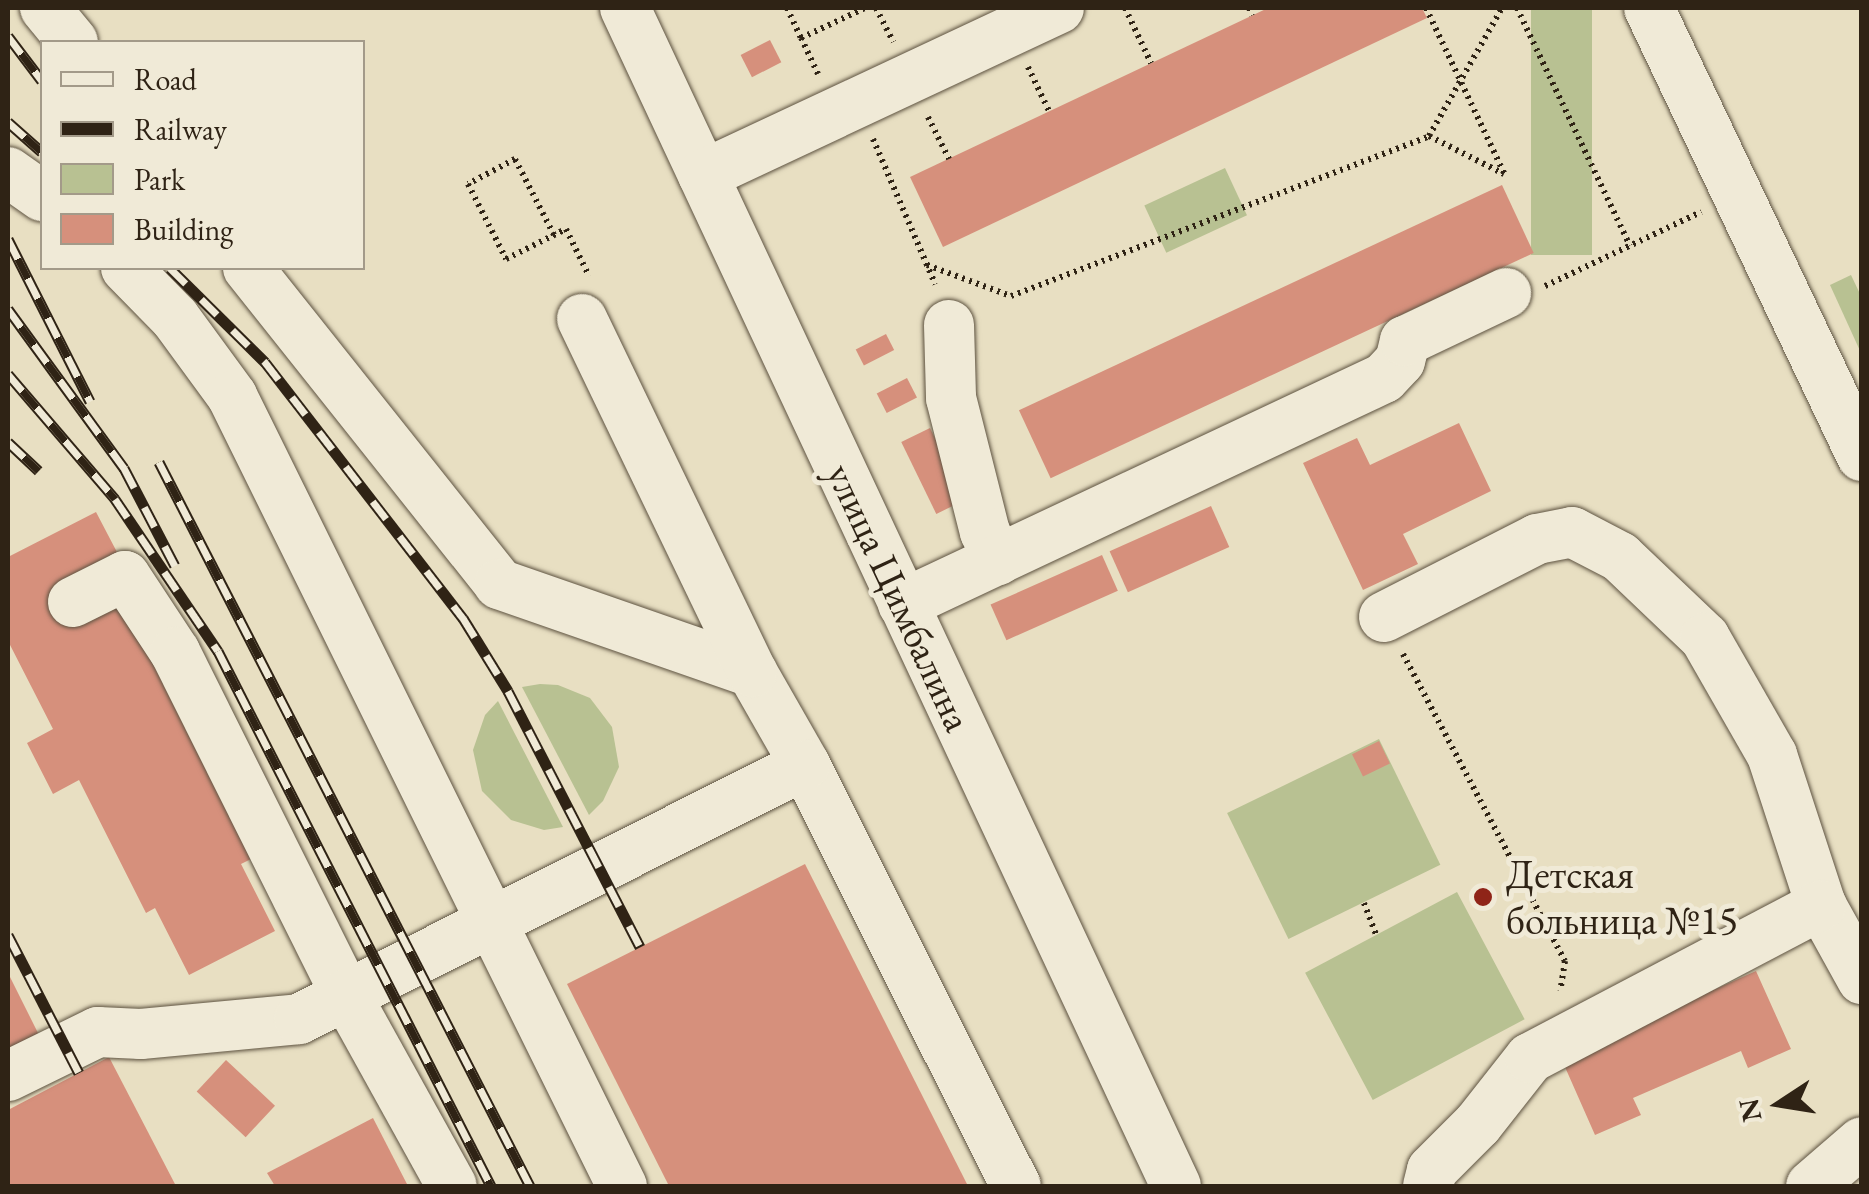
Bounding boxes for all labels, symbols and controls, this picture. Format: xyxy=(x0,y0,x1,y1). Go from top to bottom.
legend xyxy=(40,40,365,270)
text: Road xyxy=(134,60,197,99)
text: Railway xyxy=(134,110,227,149)
text: Park xyxy=(134,160,185,199)
text: Building xyxy=(134,210,233,249)
street label: улица Цимбалина xyxy=(817,456,983,738)
place label: Детская больница №15 xyxy=(1506,850,1738,944)
marker: Детская больница №15 xyxy=(1470,884,1496,910)
north arrow xyxy=(1729,1054,1829,1154)
text: N xyxy=(1730,1095,1770,1125)

